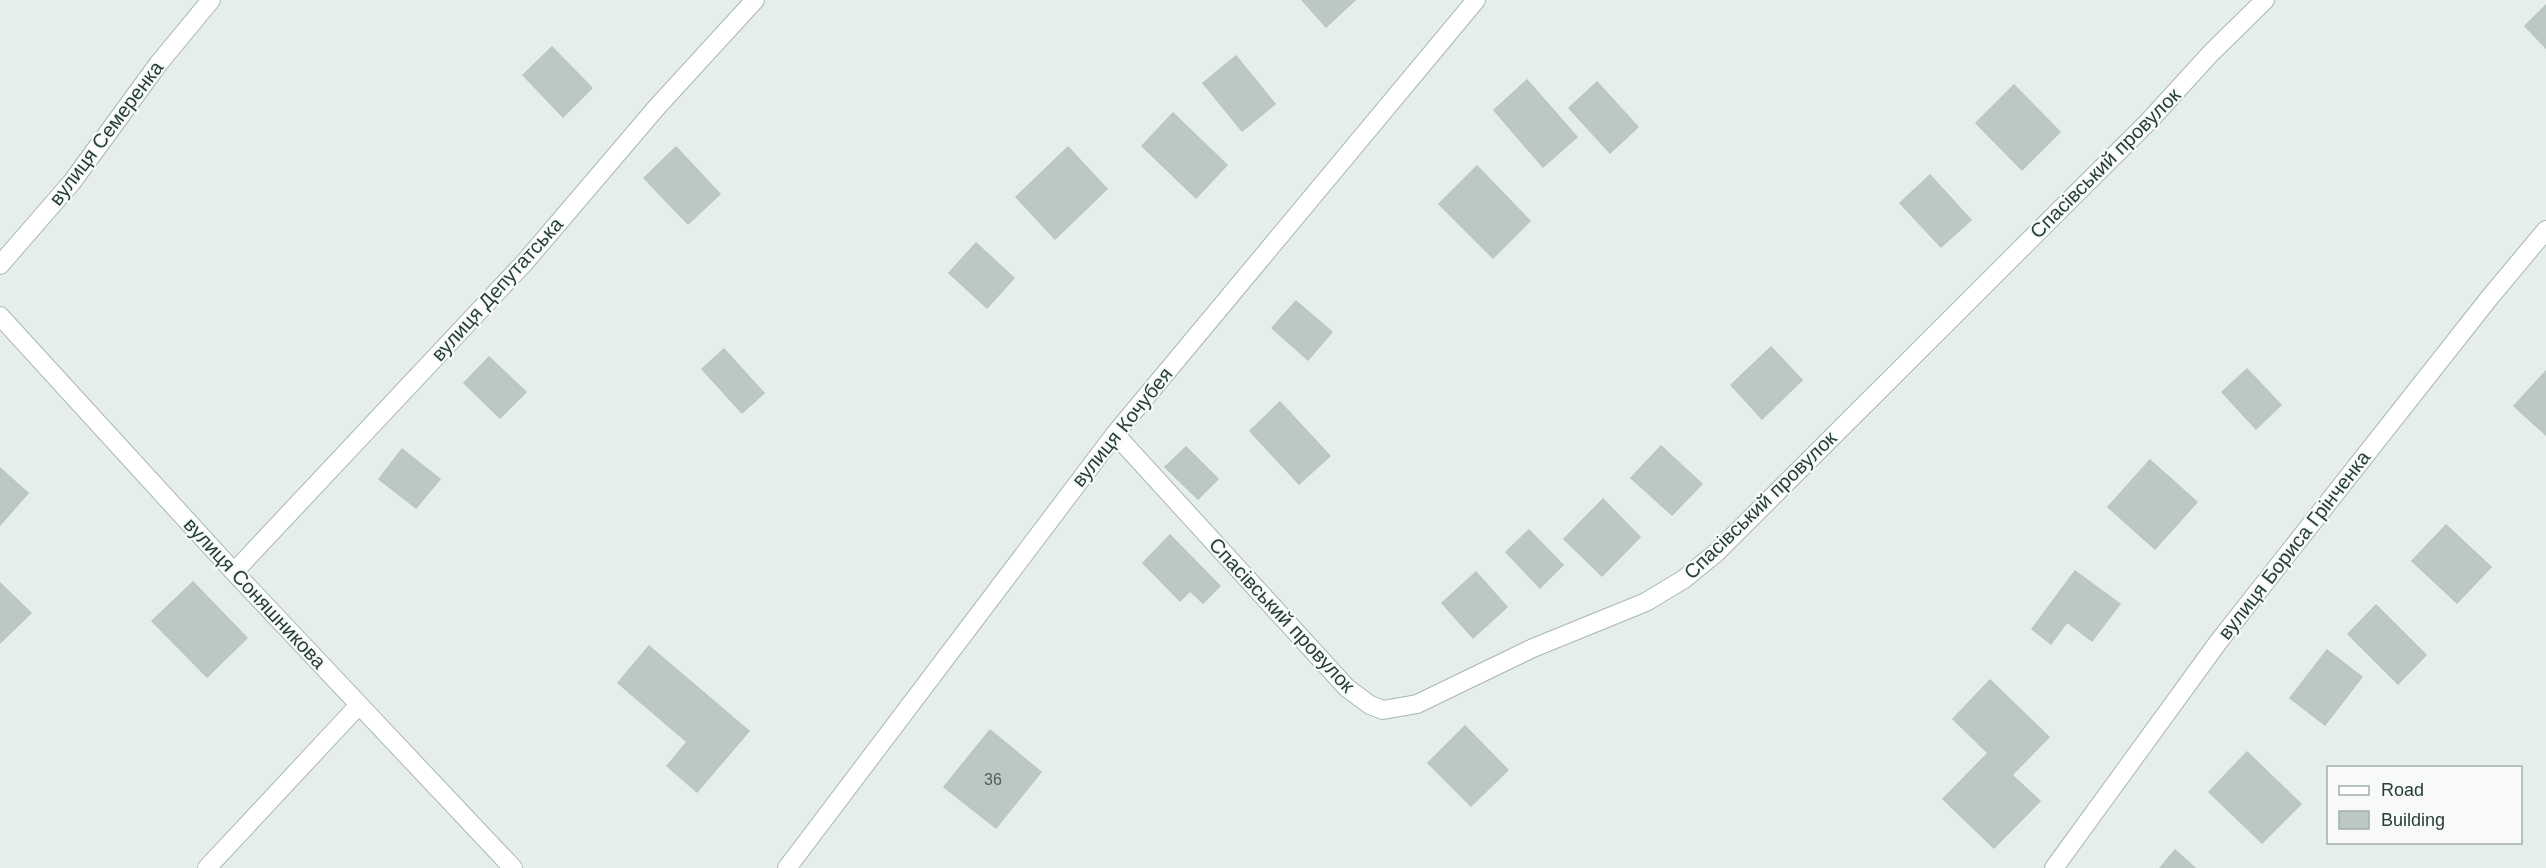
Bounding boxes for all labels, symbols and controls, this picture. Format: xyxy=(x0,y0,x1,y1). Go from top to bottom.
street label: вулиця Семеренка xyxy=(45,56,168,209)
street label: Спасівський провулок xyxy=(2025,83,2185,243)
street label: вулиця Депутатська xyxy=(427,212,568,365)
street label: вулиця Кочубея xyxy=(1067,363,1177,491)
street label: Спасівський провулок xyxy=(1679,426,1841,583)
street label: вулиця Бориса Грінченка xyxy=(2214,446,2375,644)
street label: вулиця Соняшникова xyxy=(180,513,331,673)
street label: Спасівський провулок xyxy=(1205,533,1359,697)
legend xyxy=(2327,766,2522,844)
house number: 36 xyxy=(984,771,1002,788)
text: Road xyxy=(2381,780,2424,800)
text: Building xyxy=(2381,810,2445,830)

